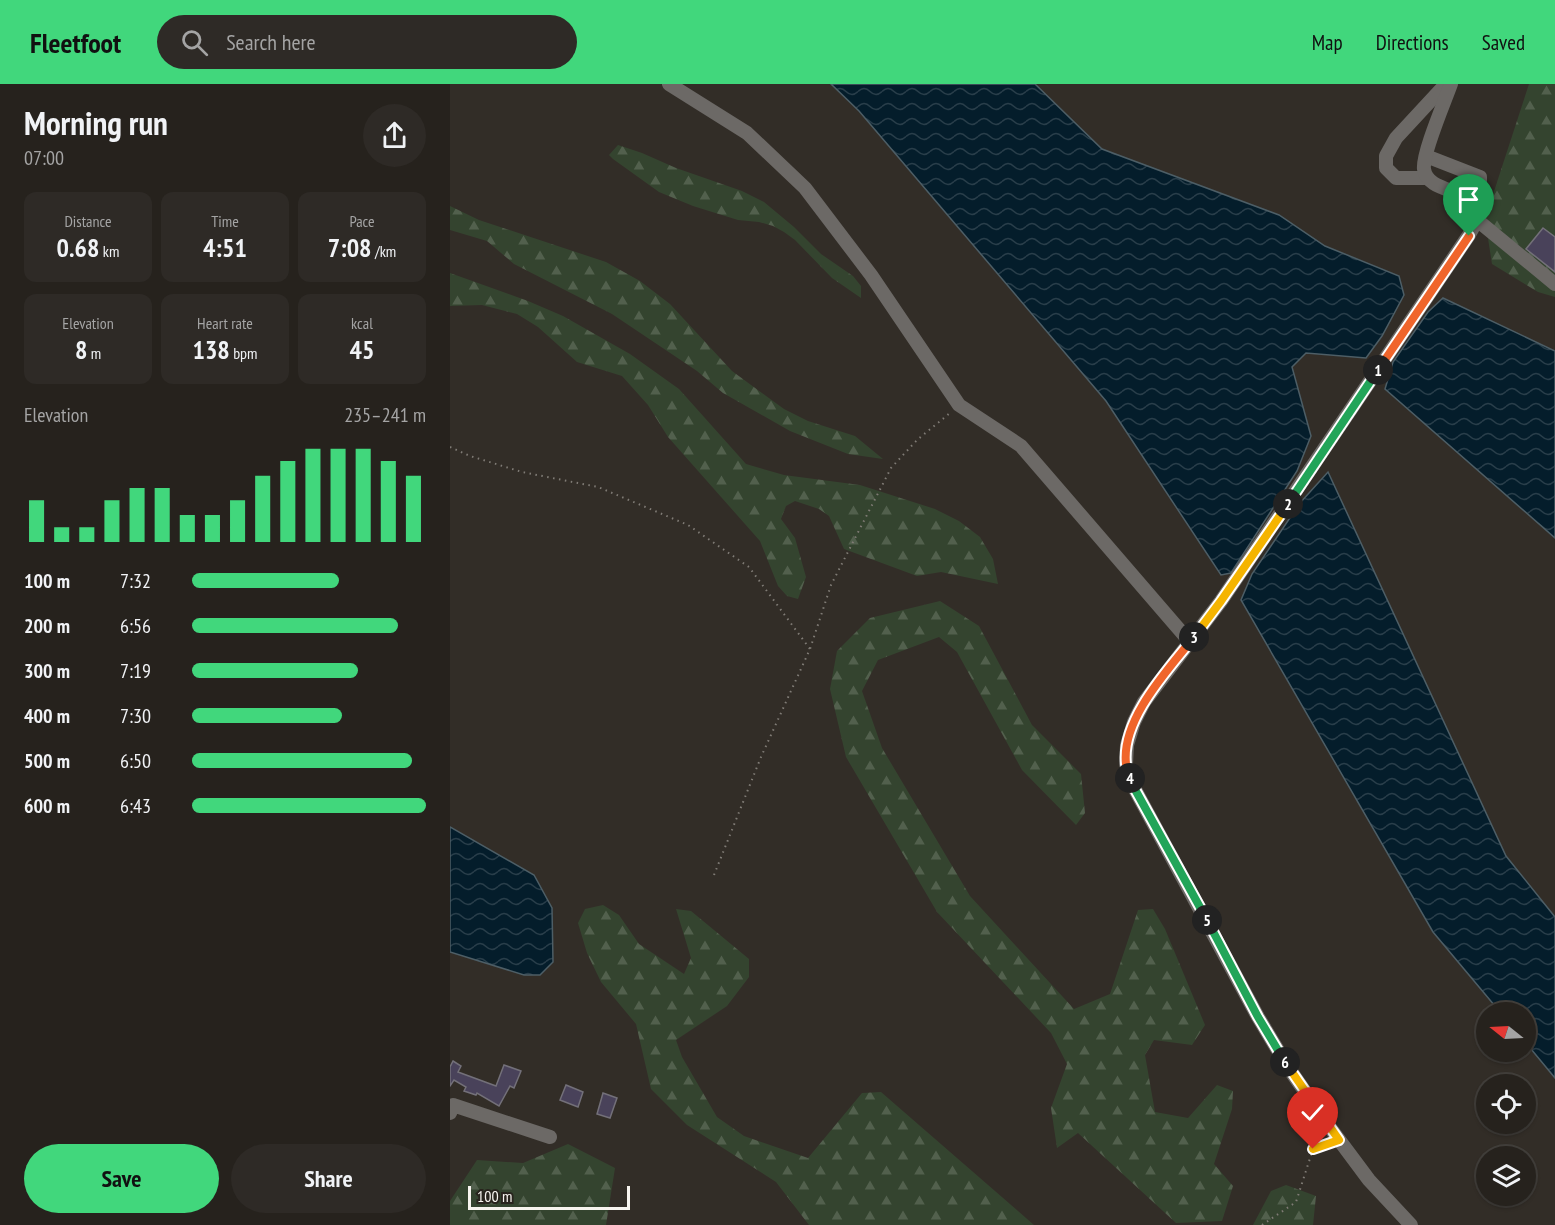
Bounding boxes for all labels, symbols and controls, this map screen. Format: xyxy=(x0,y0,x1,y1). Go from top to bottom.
search box xyxy=(157,15,577,69)
text: Fleetfoot xyxy=(30,24,121,61)
icon: search xyxy=(178,26,211,59)
text: Search here xyxy=(226,28,316,56)
text: Map xyxy=(1312,29,1343,56)
text: Directions xyxy=(1376,29,1449,56)
text: Saved xyxy=(1482,29,1525,56)
text: Morning run xyxy=(24,101,168,144)
button: share xyxy=(363,104,426,167)
text: 07:00 xyxy=(24,145,64,171)
pin xyxy=(1443,174,1494,236)
icon: arrive xyxy=(1452,183,1485,216)
text: Distance xyxy=(64,211,112,231)
text: Time xyxy=(211,211,239,231)
text: Pace xyxy=(349,211,375,231)
text: 0.68 xyxy=(57,231,99,264)
text: 4:51 xyxy=(203,231,247,264)
text: 7:08 xyxy=(328,231,372,264)
text: km xyxy=(99,241,119,261)
text: /km xyxy=(372,241,396,261)
text: Elevation xyxy=(62,313,114,333)
text: Heart rate xyxy=(197,313,253,333)
text: kcal xyxy=(351,313,373,333)
text: 8 xyxy=(75,333,87,366)
text: 138 xyxy=(192,333,230,366)
text: 45 xyxy=(350,333,374,366)
text: m xyxy=(87,343,101,363)
text: bpm xyxy=(230,343,258,363)
pin: 1 xyxy=(1363,355,1393,385)
text: 1 xyxy=(1374,360,1382,380)
text: Elevation xyxy=(24,402,88,428)
text: 235–241 m xyxy=(344,402,426,428)
pin: 2 xyxy=(1273,489,1303,519)
text: 2 xyxy=(1284,494,1292,514)
text: 100 m xyxy=(24,568,70,594)
text: 7:32 xyxy=(120,568,151,594)
text: 200 m xyxy=(24,613,70,639)
text: 6:56 xyxy=(120,613,151,639)
pin: 3 xyxy=(1179,622,1209,652)
text: 3 xyxy=(1190,627,1198,647)
text: 300 m xyxy=(24,658,70,684)
text: 7:19 xyxy=(120,658,151,684)
text: 400 m xyxy=(24,703,70,729)
text: 7:30 xyxy=(120,703,151,729)
text: 500 m xyxy=(24,748,70,774)
text: 6:50 xyxy=(120,748,151,774)
pin: 4 xyxy=(1115,763,1145,793)
text: 4 xyxy=(1126,768,1134,788)
text: 600 m xyxy=(24,793,70,819)
text: 6:43 xyxy=(120,793,151,819)
pin: 5 xyxy=(1192,905,1222,935)
text: 5 xyxy=(1203,910,1211,930)
north arrow xyxy=(1476,1002,1536,1062)
map controls xyxy=(1476,1002,1536,1206)
pin: 6 xyxy=(1270,1047,1300,1077)
text: 6 xyxy=(1281,1052,1289,1072)
button: locate xyxy=(1476,1074,1536,1134)
pin xyxy=(1287,1087,1338,1149)
icon: check xyxy=(1296,1096,1329,1129)
button: Save xyxy=(24,1144,219,1213)
button: Share xyxy=(231,1144,426,1213)
button: layers xyxy=(1476,1146,1536,1206)
scale bar xyxy=(468,1183,630,1210)
text: 100 m xyxy=(477,1186,512,1206)

